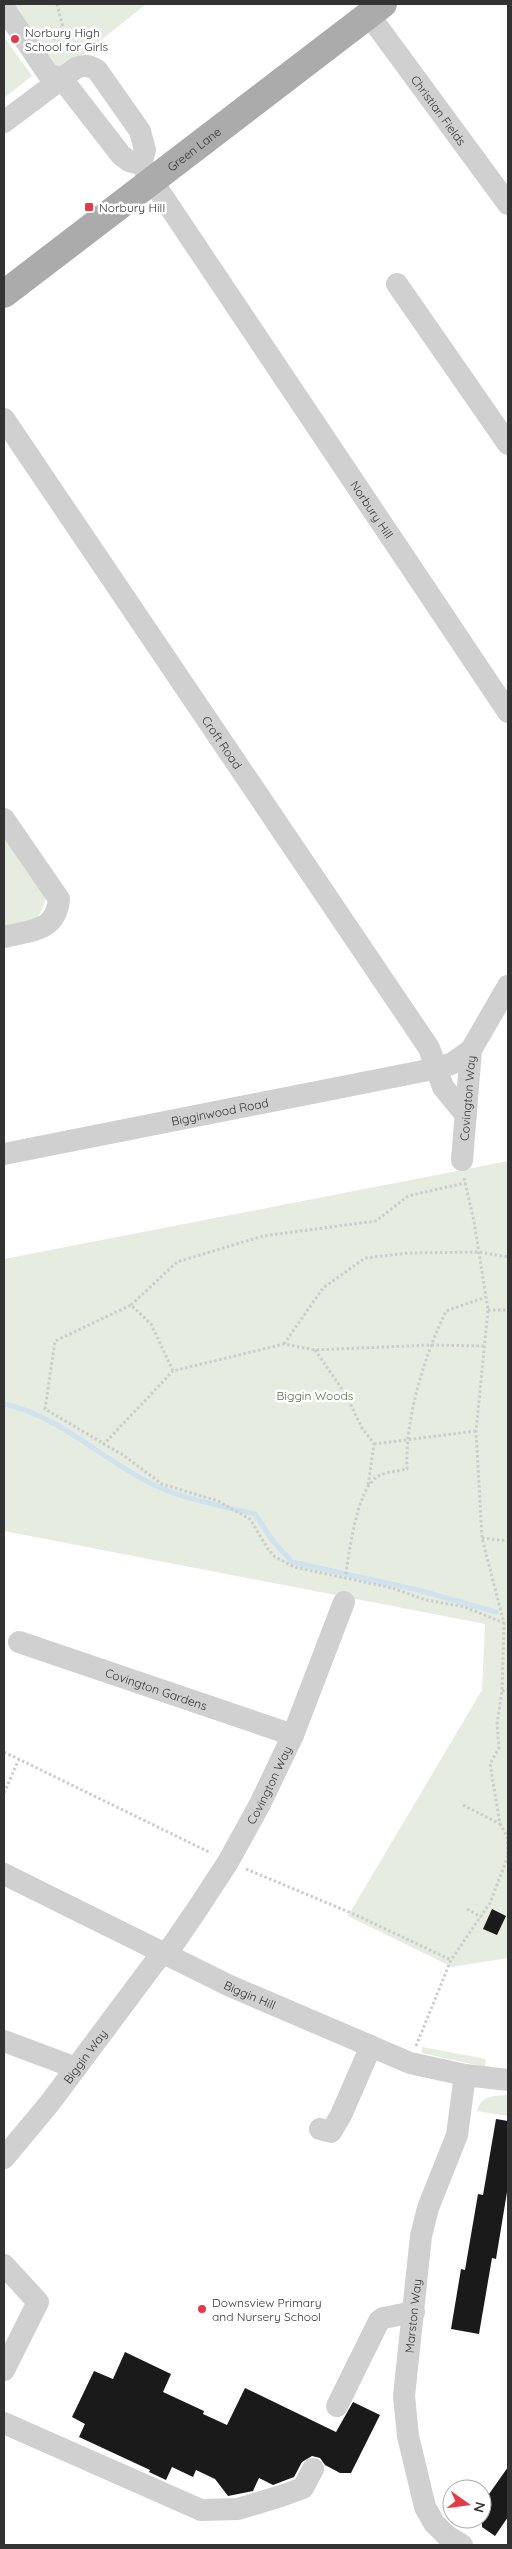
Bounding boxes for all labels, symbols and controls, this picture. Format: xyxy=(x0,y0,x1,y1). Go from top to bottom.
place label: Norbury High School for Girls xyxy=(25,25,109,54)
marker: Norbury High School for Girls xyxy=(9,33,21,45)
street label: Christian Fields xyxy=(408,72,470,148)
street label: Green Lane xyxy=(164,123,224,174)
place label: Norbury Hill xyxy=(99,200,165,215)
marker: Norbury Hill xyxy=(83,201,95,213)
street label: Norbury Hill xyxy=(348,478,397,541)
street label: Croft Road xyxy=(199,713,246,772)
street label: Covington Way xyxy=(456,1055,478,1141)
street label: Bigginwood Road xyxy=(170,1094,270,1128)
park label: Biggin Woods xyxy=(277,1388,354,1403)
street label: Covington Gardens xyxy=(103,1664,210,1713)
street label: Covington Way xyxy=(243,1743,294,1827)
street label: Biggin Hill xyxy=(222,1977,278,2012)
street label: Biggin Way xyxy=(60,2026,110,2086)
street label: Marston Way xyxy=(401,2278,424,2354)
place label: Downsview Primary and Nursery School xyxy=(212,2295,322,2324)
marker: Downsview Primary and Nursery School xyxy=(196,2303,208,2315)
north arrow xyxy=(442,2479,492,2529)
text: N xyxy=(470,2500,490,2514)

